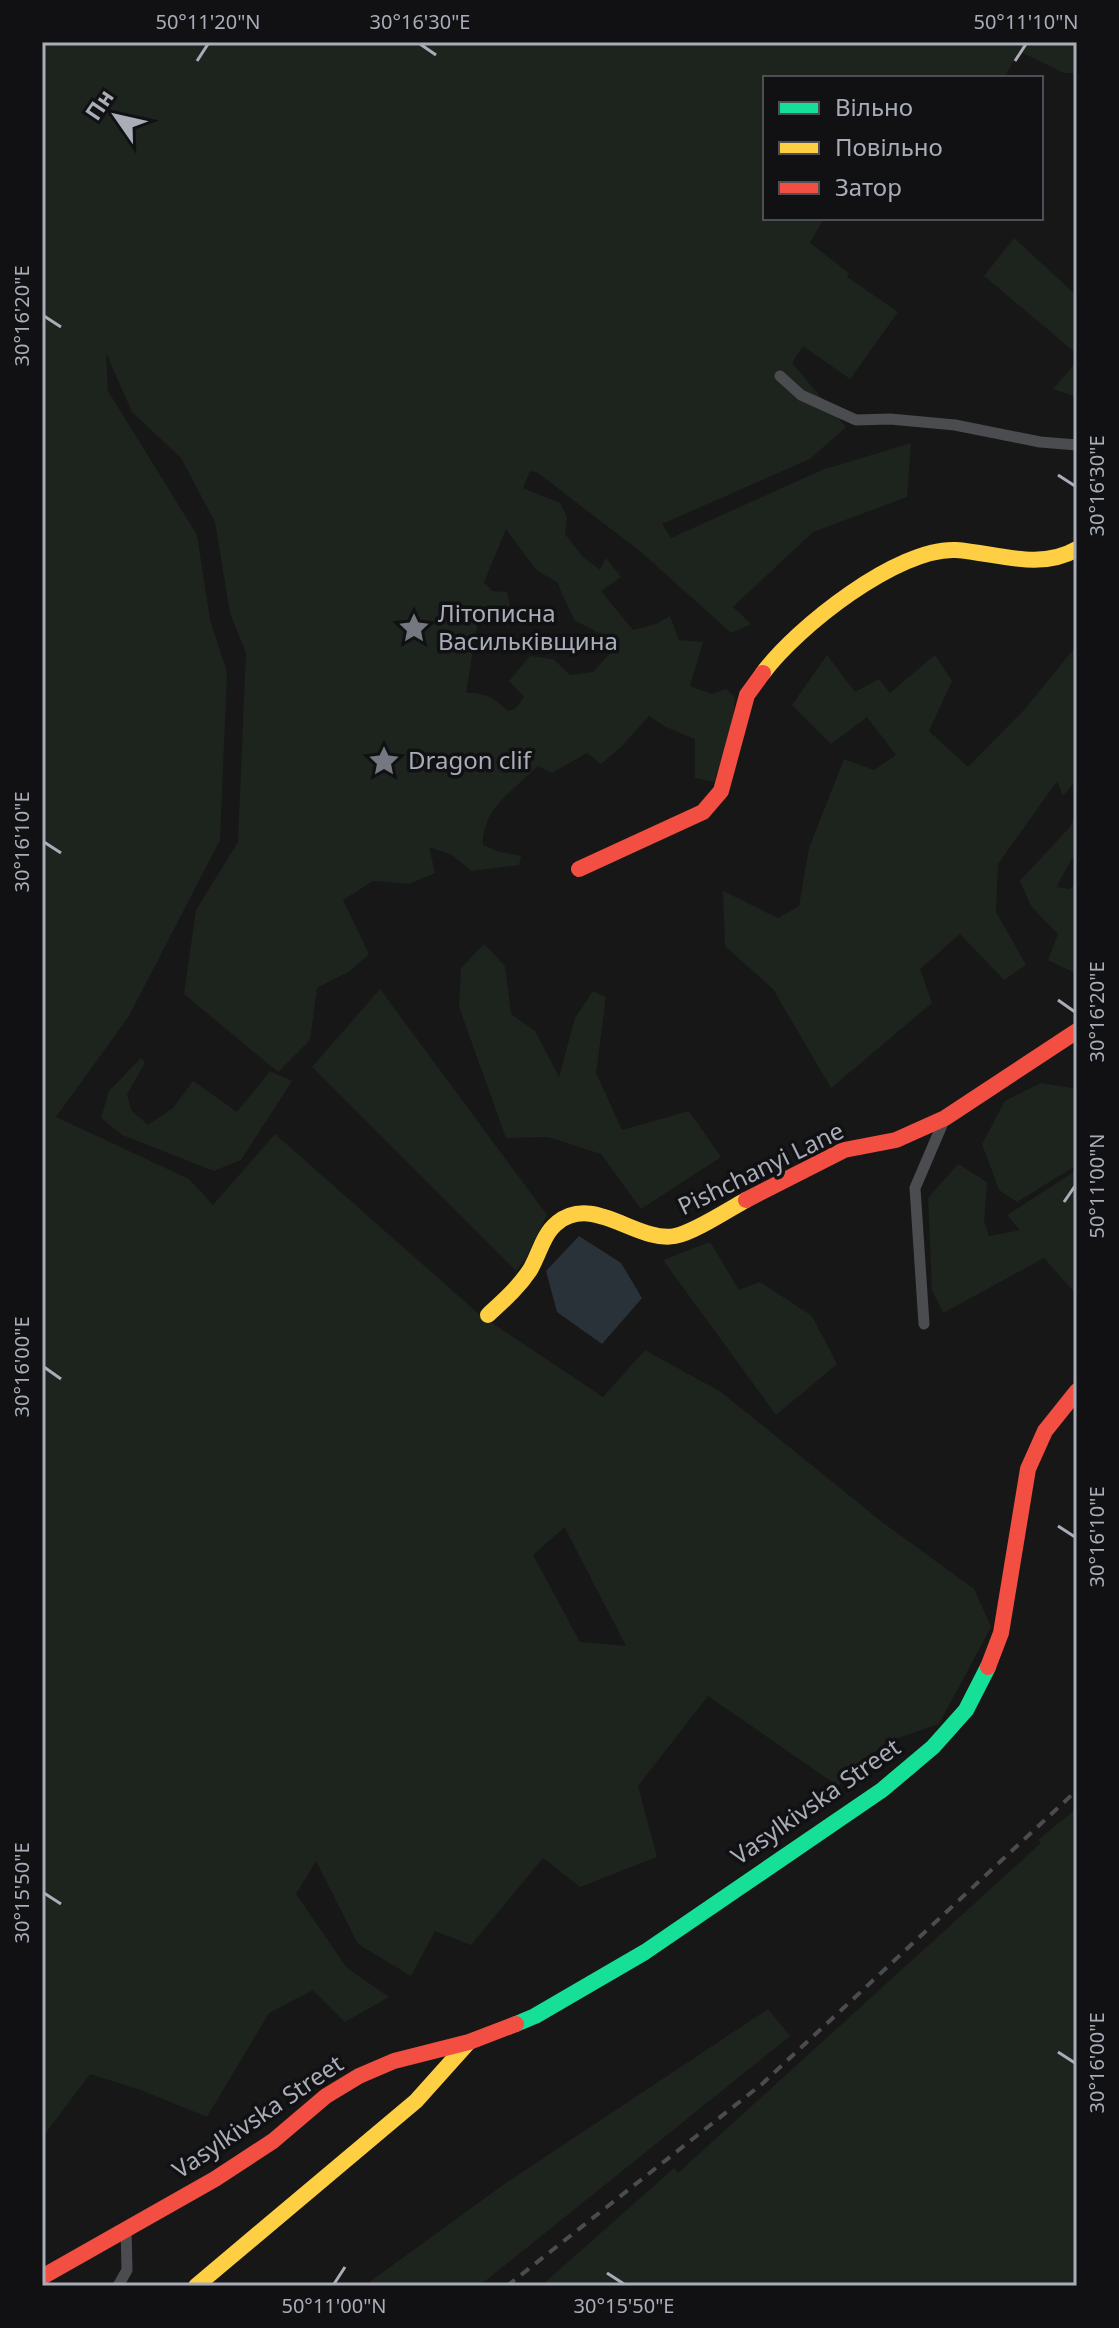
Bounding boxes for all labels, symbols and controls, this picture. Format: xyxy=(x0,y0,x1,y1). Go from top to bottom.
text: 50°11'20"N xyxy=(155,8,261,35)
text: 30°16'30"E xyxy=(370,8,470,35)
text: 50°11'10"N xyxy=(973,8,1079,35)
north arrow xyxy=(76,76,156,156)
legend xyxy=(763,76,1043,220)
text: Пн xyxy=(77,83,120,126)
text: Вільно xyxy=(835,90,913,123)
text: Повільно xyxy=(835,130,943,163)
text: Затор xyxy=(835,170,902,203)
text: 30°16'20"E xyxy=(8,266,35,366)
text: 30°16'30"E xyxy=(1083,436,1110,536)
place label: Літописна Васильківщина xyxy=(438,596,618,657)
place icon: Літописна Васильківщина xyxy=(397,611,431,645)
place label: Dragon clif xyxy=(408,743,533,776)
place icon: Dragon clif xyxy=(367,744,401,778)
text: 30°16'10"E xyxy=(8,792,35,892)
text: 30°16'20"E xyxy=(1083,962,1110,1062)
street label: Pishchanyi Lane xyxy=(672,1113,849,1222)
text: 50°11'00"N xyxy=(1083,1133,1110,1239)
text: 30°16'00"E xyxy=(8,1317,35,1417)
text: 30°16'10"E xyxy=(1083,1487,1110,1587)
street label: Vasylkivska Street xyxy=(724,1730,907,1872)
text: 30°15'50"E xyxy=(8,1843,35,1943)
text: 30°16'00"E xyxy=(1083,2013,1110,2113)
street label: Vasylkivska Street xyxy=(165,2046,349,2185)
text: 50°11'00"N xyxy=(281,2292,387,2319)
text: 30°15'50"E xyxy=(574,2292,674,2319)

